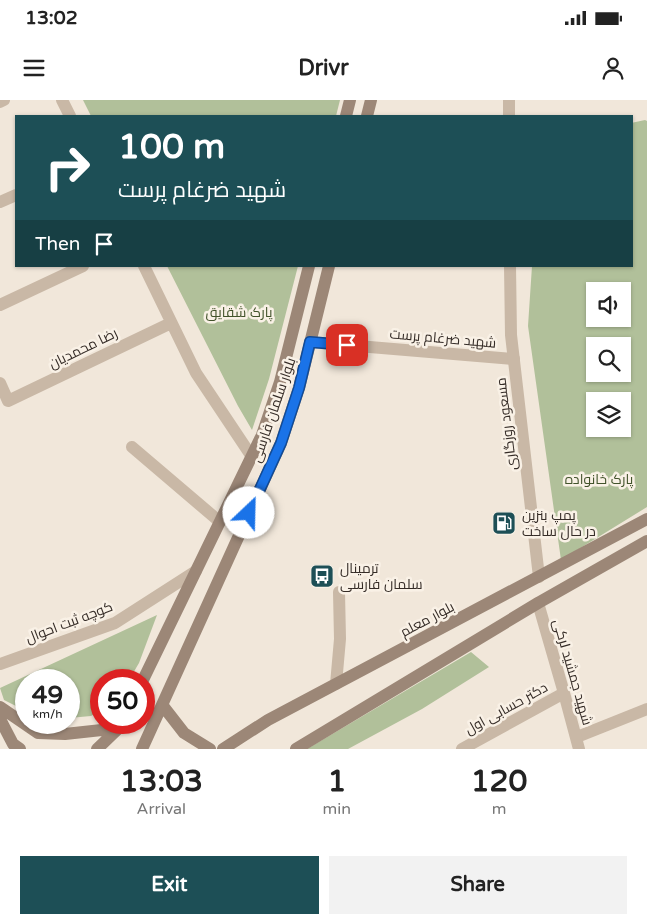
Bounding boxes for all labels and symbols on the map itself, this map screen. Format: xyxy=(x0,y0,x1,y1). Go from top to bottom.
park label: پارک شقایق xyxy=(205,304,273,322)
street label: رضا محمدیان xyxy=(46,324,120,372)
pin xyxy=(326,324,368,366)
street label: شهید ضرغام پرست xyxy=(389,325,497,353)
street label: بلوار سلمان فارسی xyxy=(248,355,299,465)
street label: مسعود روزگاری xyxy=(492,377,521,471)
park label: پارک خانواده xyxy=(565,471,634,489)
position arrow xyxy=(222,486,274,538)
place label: پمپ بنزین در حال ساخت xyxy=(522,507,596,540)
fuel station icon: پمپ بنزین در حال ساخت xyxy=(491,510,517,536)
place label: ترمینال سلمان فارسی xyxy=(340,560,423,593)
bus stop icon: ترمینال سلمان فارسی xyxy=(309,563,335,589)
street label: کوچه ثبت احوال xyxy=(23,598,116,648)
street label: بلوار معلم xyxy=(397,598,458,642)
street label: شهید جمشید لرکی xyxy=(549,617,596,727)
speed limit sign: 50 xyxy=(90,669,155,734)
street label: دکتر حسابی اول xyxy=(462,679,551,738)

